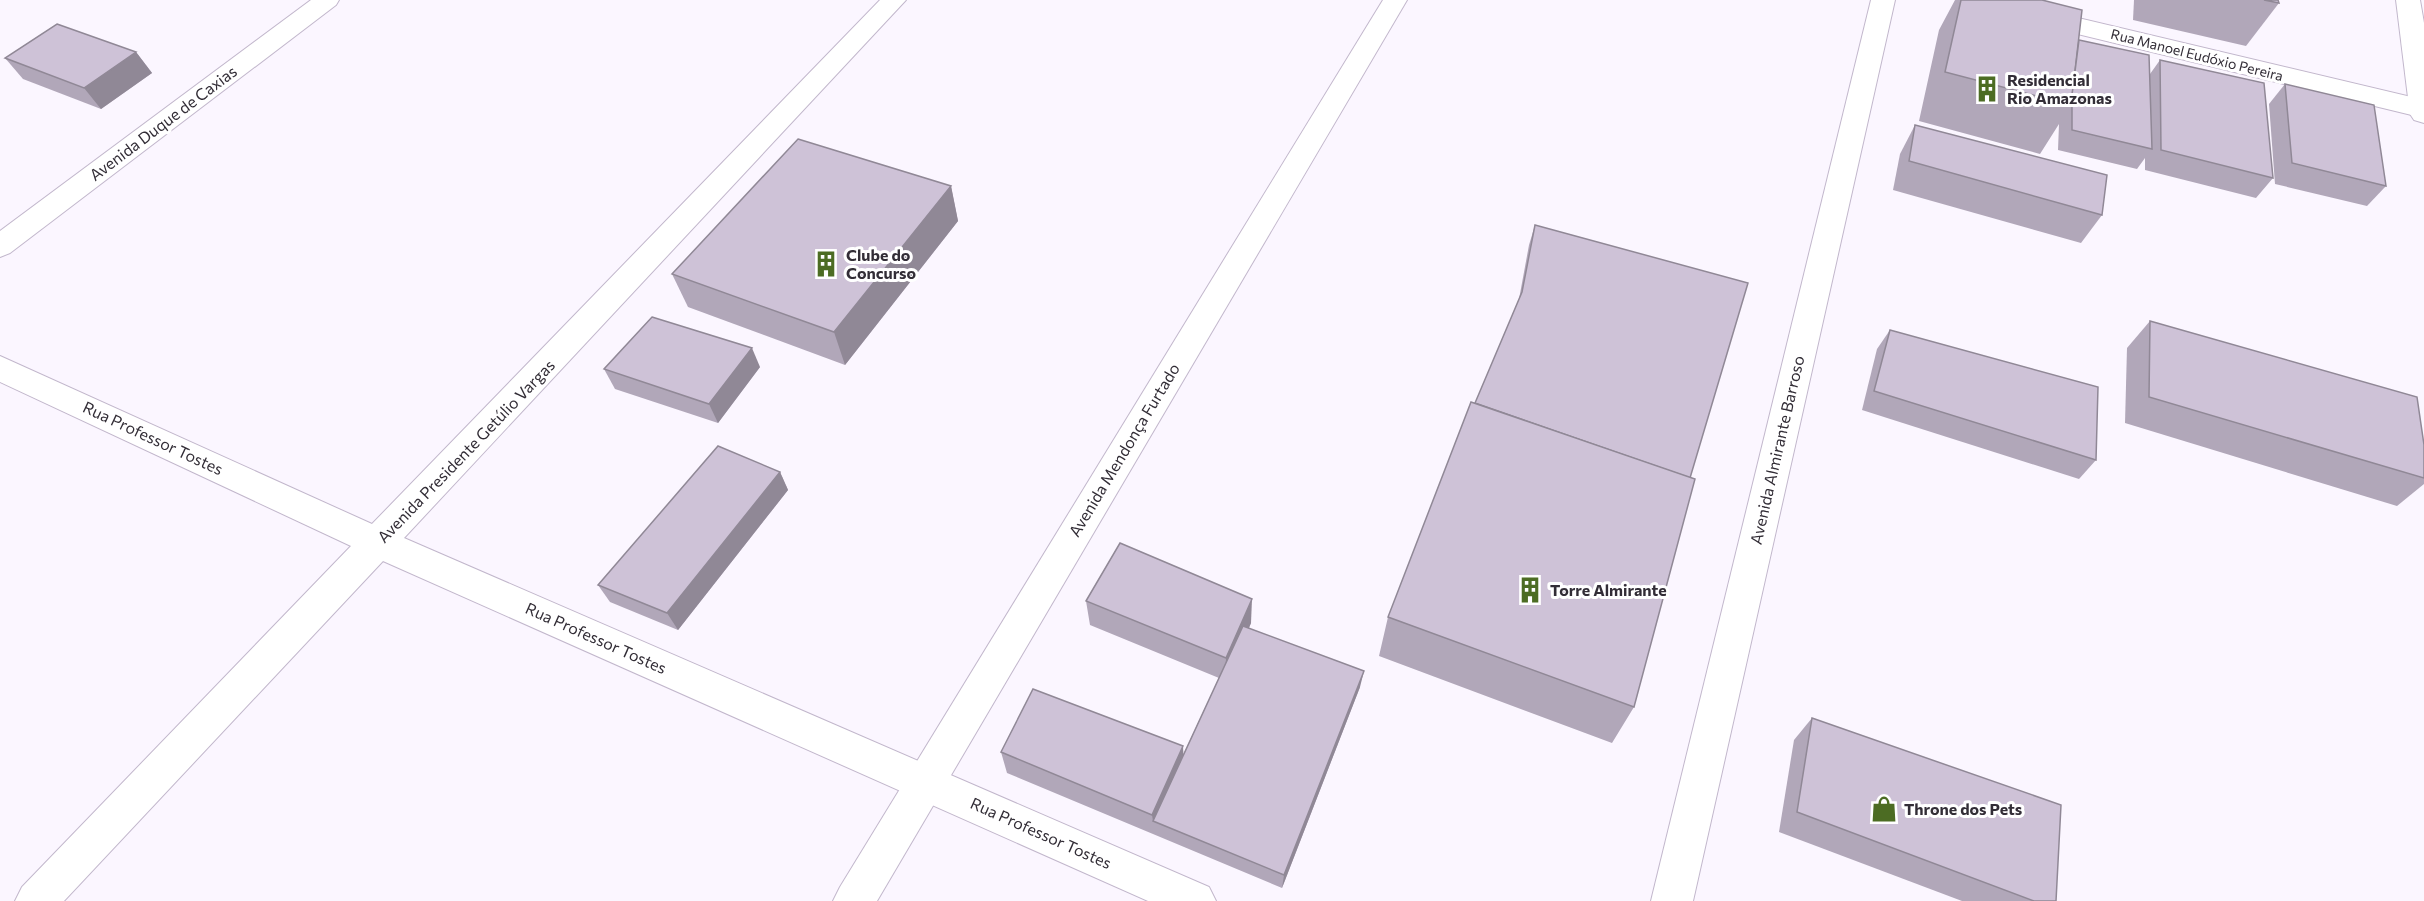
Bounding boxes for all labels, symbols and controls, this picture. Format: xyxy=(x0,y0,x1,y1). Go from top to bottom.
street label: Rua Manoel Eudóxio Pereira xyxy=(2109,25,2285,84)
street label: Avenida Duque de Caxias xyxy=(85,61,240,184)
place label: Residencial Rio Amazonas xyxy=(2007,70,2112,107)
building icon: Residencial Rio Amazonas xyxy=(1972,74,2002,104)
place label: Clube do Concurso xyxy=(846,245,916,282)
building icon: Clube do Concurso xyxy=(811,249,841,279)
street label: Avenida Almirante Barroso xyxy=(1746,354,1807,546)
street label: Avenida Presidente Getúlio Vargas xyxy=(373,355,558,546)
street label: Avenida Mendonça Furtado xyxy=(1064,360,1183,540)
street label: Rua Professor Tostes xyxy=(80,397,226,478)
building icon: Torre Almirante xyxy=(1515,575,1545,605)
place label: Torre Almirante xyxy=(1550,580,1667,599)
street label: Rua Professor Tostes xyxy=(523,598,670,677)
street label: Rua Professor Tostes xyxy=(968,793,1115,872)
shop icon: Throne dos Pets xyxy=(1869,794,1899,824)
place label: Throne dos Pets xyxy=(1904,799,2022,818)

